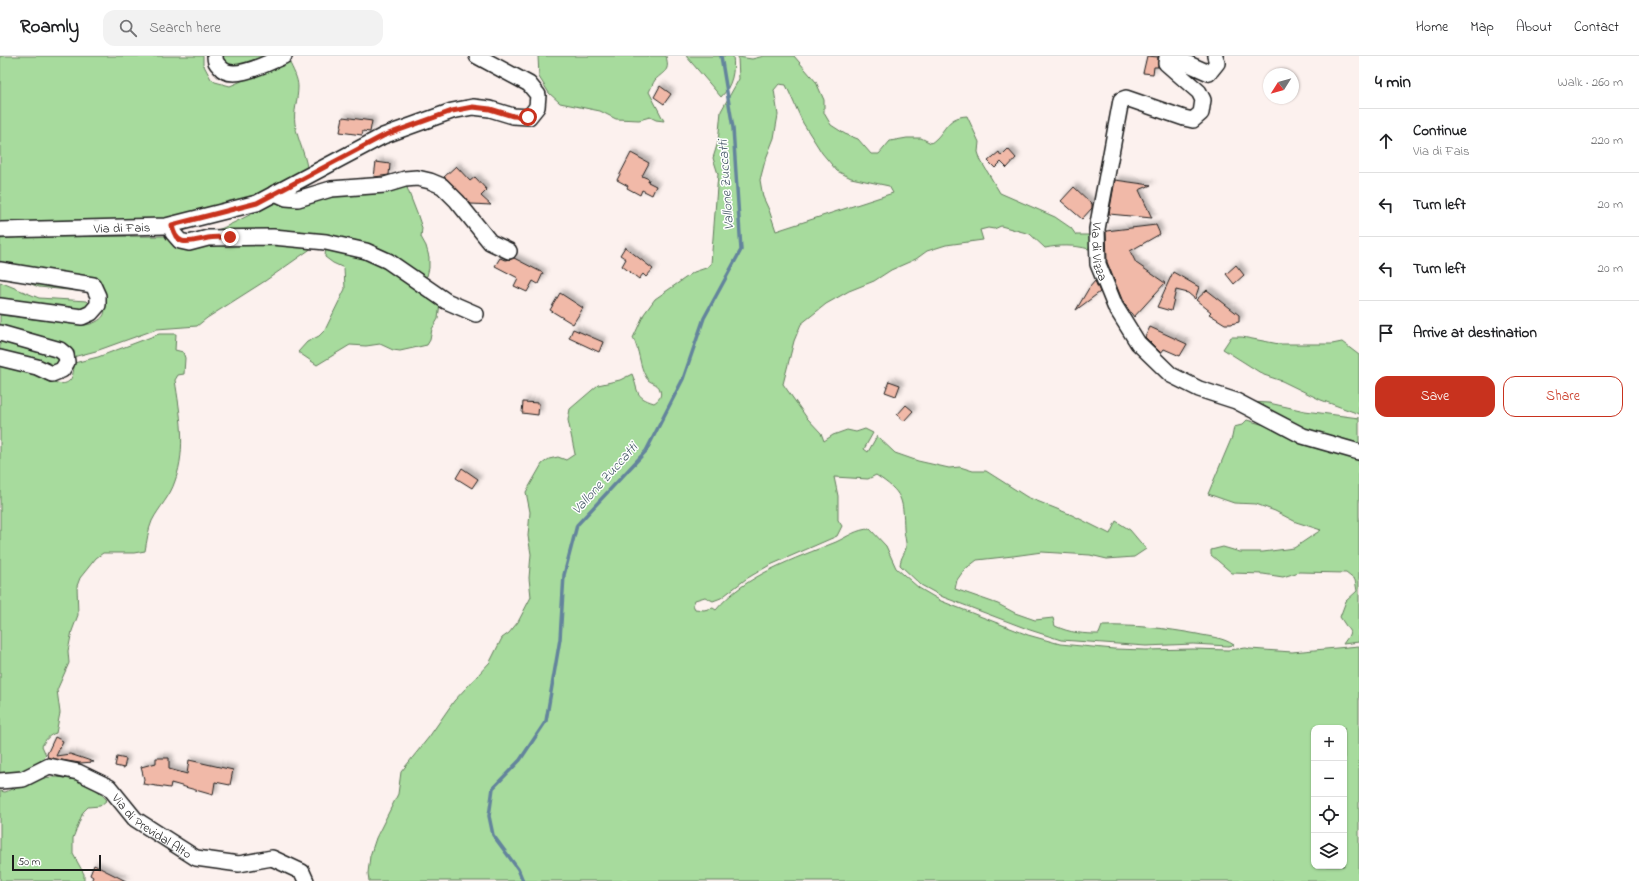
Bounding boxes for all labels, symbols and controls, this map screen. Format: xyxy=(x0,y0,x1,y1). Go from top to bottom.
search box xyxy=(103,10,383,46)
text: Roamly xyxy=(20,14,79,41)
icon: search xyxy=(117,17,139,39)
text: Search here xyxy=(149,17,221,39)
text: Home xyxy=(1416,17,1448,38)
text: Map xyxy=(1470,17,1494,38)
text: About xyxy=(1516,17,1552,38)
text: Contact xyxy=(1574,17,1619,38)
north arrow xyxy=(1263,68,1299,104)
text: 4 min xyxy=(1375,70,1411,95)
text: Walk · 260 m xyxy=(1558,73,1623,92)
route start xyxy=(519,108,537,126)
text: Continue xyxy=(1413,120,1467,142)
icon: ahead xyxy=(1375,130,1397,152)
text: 220 m xyxy=(1591,131,1623,150)
water label: Vallone Zuccatti xyxy=(713,137,740,231)
text: Via di Fais xyxy=(1413,142,1470,161)
icon: left xyxy=(1375,194,1397,216)
text: Turn left xyxy=(1413,194,1466,216)
text: 20 m xyxy=(1598,195,1623,214)
street label: Via di Fais xyxy=(92,218,151,239)
street label: Via di Vizza xyxy=(1086,219,1112,284)
route end xyxy=(221,228,239,246)
icon: left xyxy=(1375,258,1397,280)
text: Turn left xyxy=(1413,258,1466,280)
text: 20 m xyxy=(1598,259,1623,278)
icon: arrive xyxy=(1375,322,1397,344)
text: Arrive at destination xyxy=(1413,322,1537,344)
button: Save xyxy=(1375,376,1495,417)
button: Share xyxy=(1503,376,1623,417)
water label: Vallone Zuccatti xyxy=(567,437,644,520)
map controls xyxy=(1311,725,1347,869)
button: + xyxy=(1311,725,1347,761)
button: − xyxy=(1311,761,1347,797)
street label: Via di Previdal Alto xyxy=(106,789,195,864)
button: locate xyxy=(1311,797,1347,833)
button: layers xyxy=(1311,833,1347,869)
scale bar xyxy=(12,853,101,872)
text: 50 m xyxy=(18,854,40,870)

